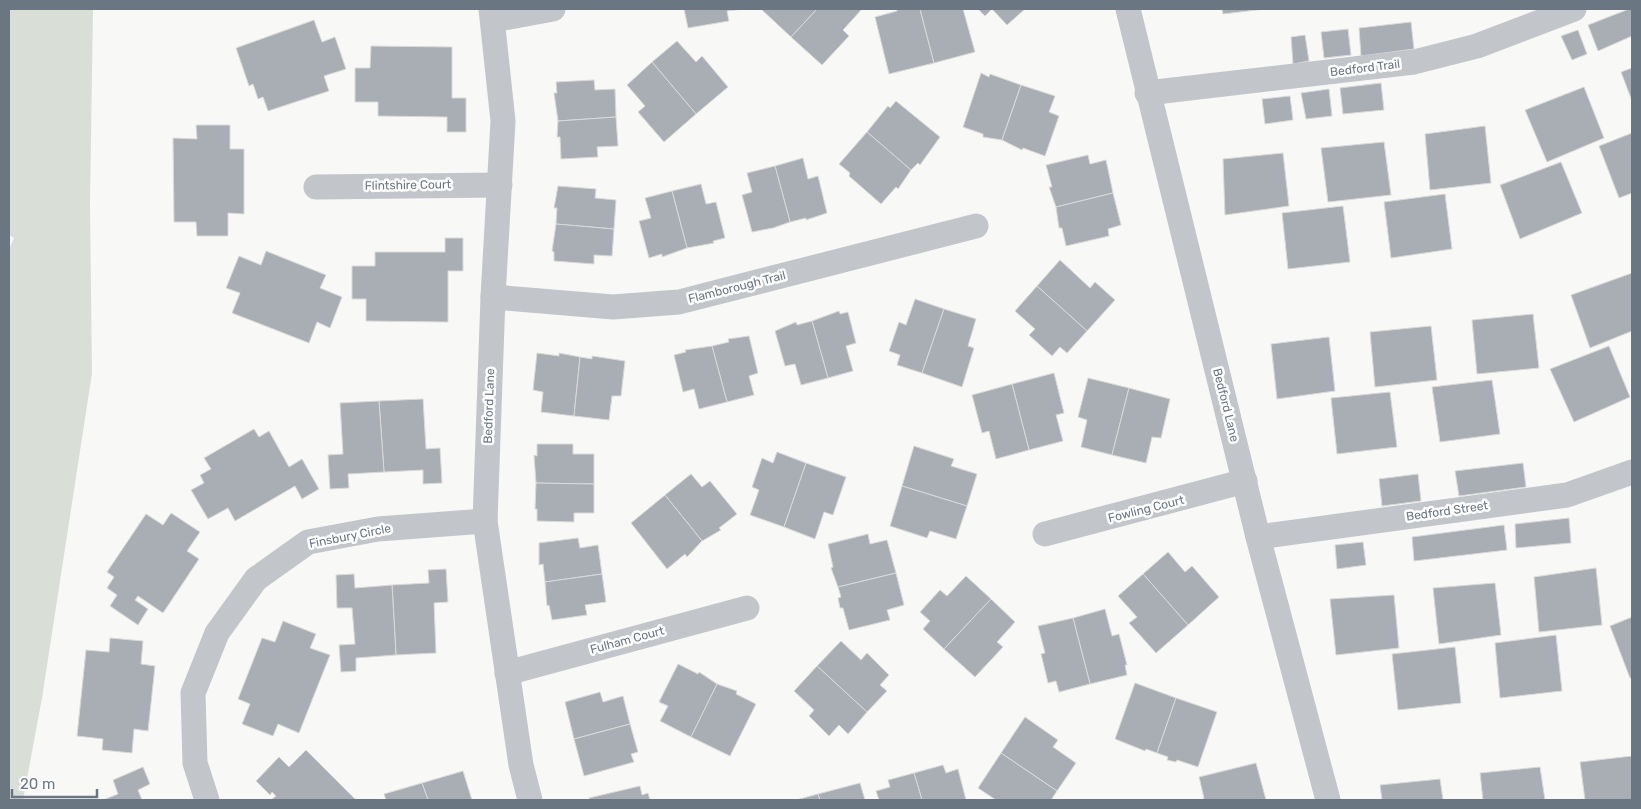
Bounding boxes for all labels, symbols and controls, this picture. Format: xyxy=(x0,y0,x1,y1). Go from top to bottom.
street label: Bedford Trail xyxy=(1329,57,1401,79)
street label: Flintshire Court xyxy=(365,177,452,193)
street label: Flamborough Trail xyxy=(687,268,787,306)
street label: Bedford Lane xyxy=(1210,367,1242,443)
street label: Bedford Lane xyxy=(481,368,497,444)
street label: Fowling Court xyxy=(1107,493,1186,525)
street label: Bedford Street xyxy=(1405,498,1489,524)
street label: Finsbury Circle xyxy=(308,521,392,551)
street label: Fulham Court xyxy=(589,623,666,657)
scale bar xyxy=(12,766,98,798)
text: 20 m xyxy=(20,775,55,793)

